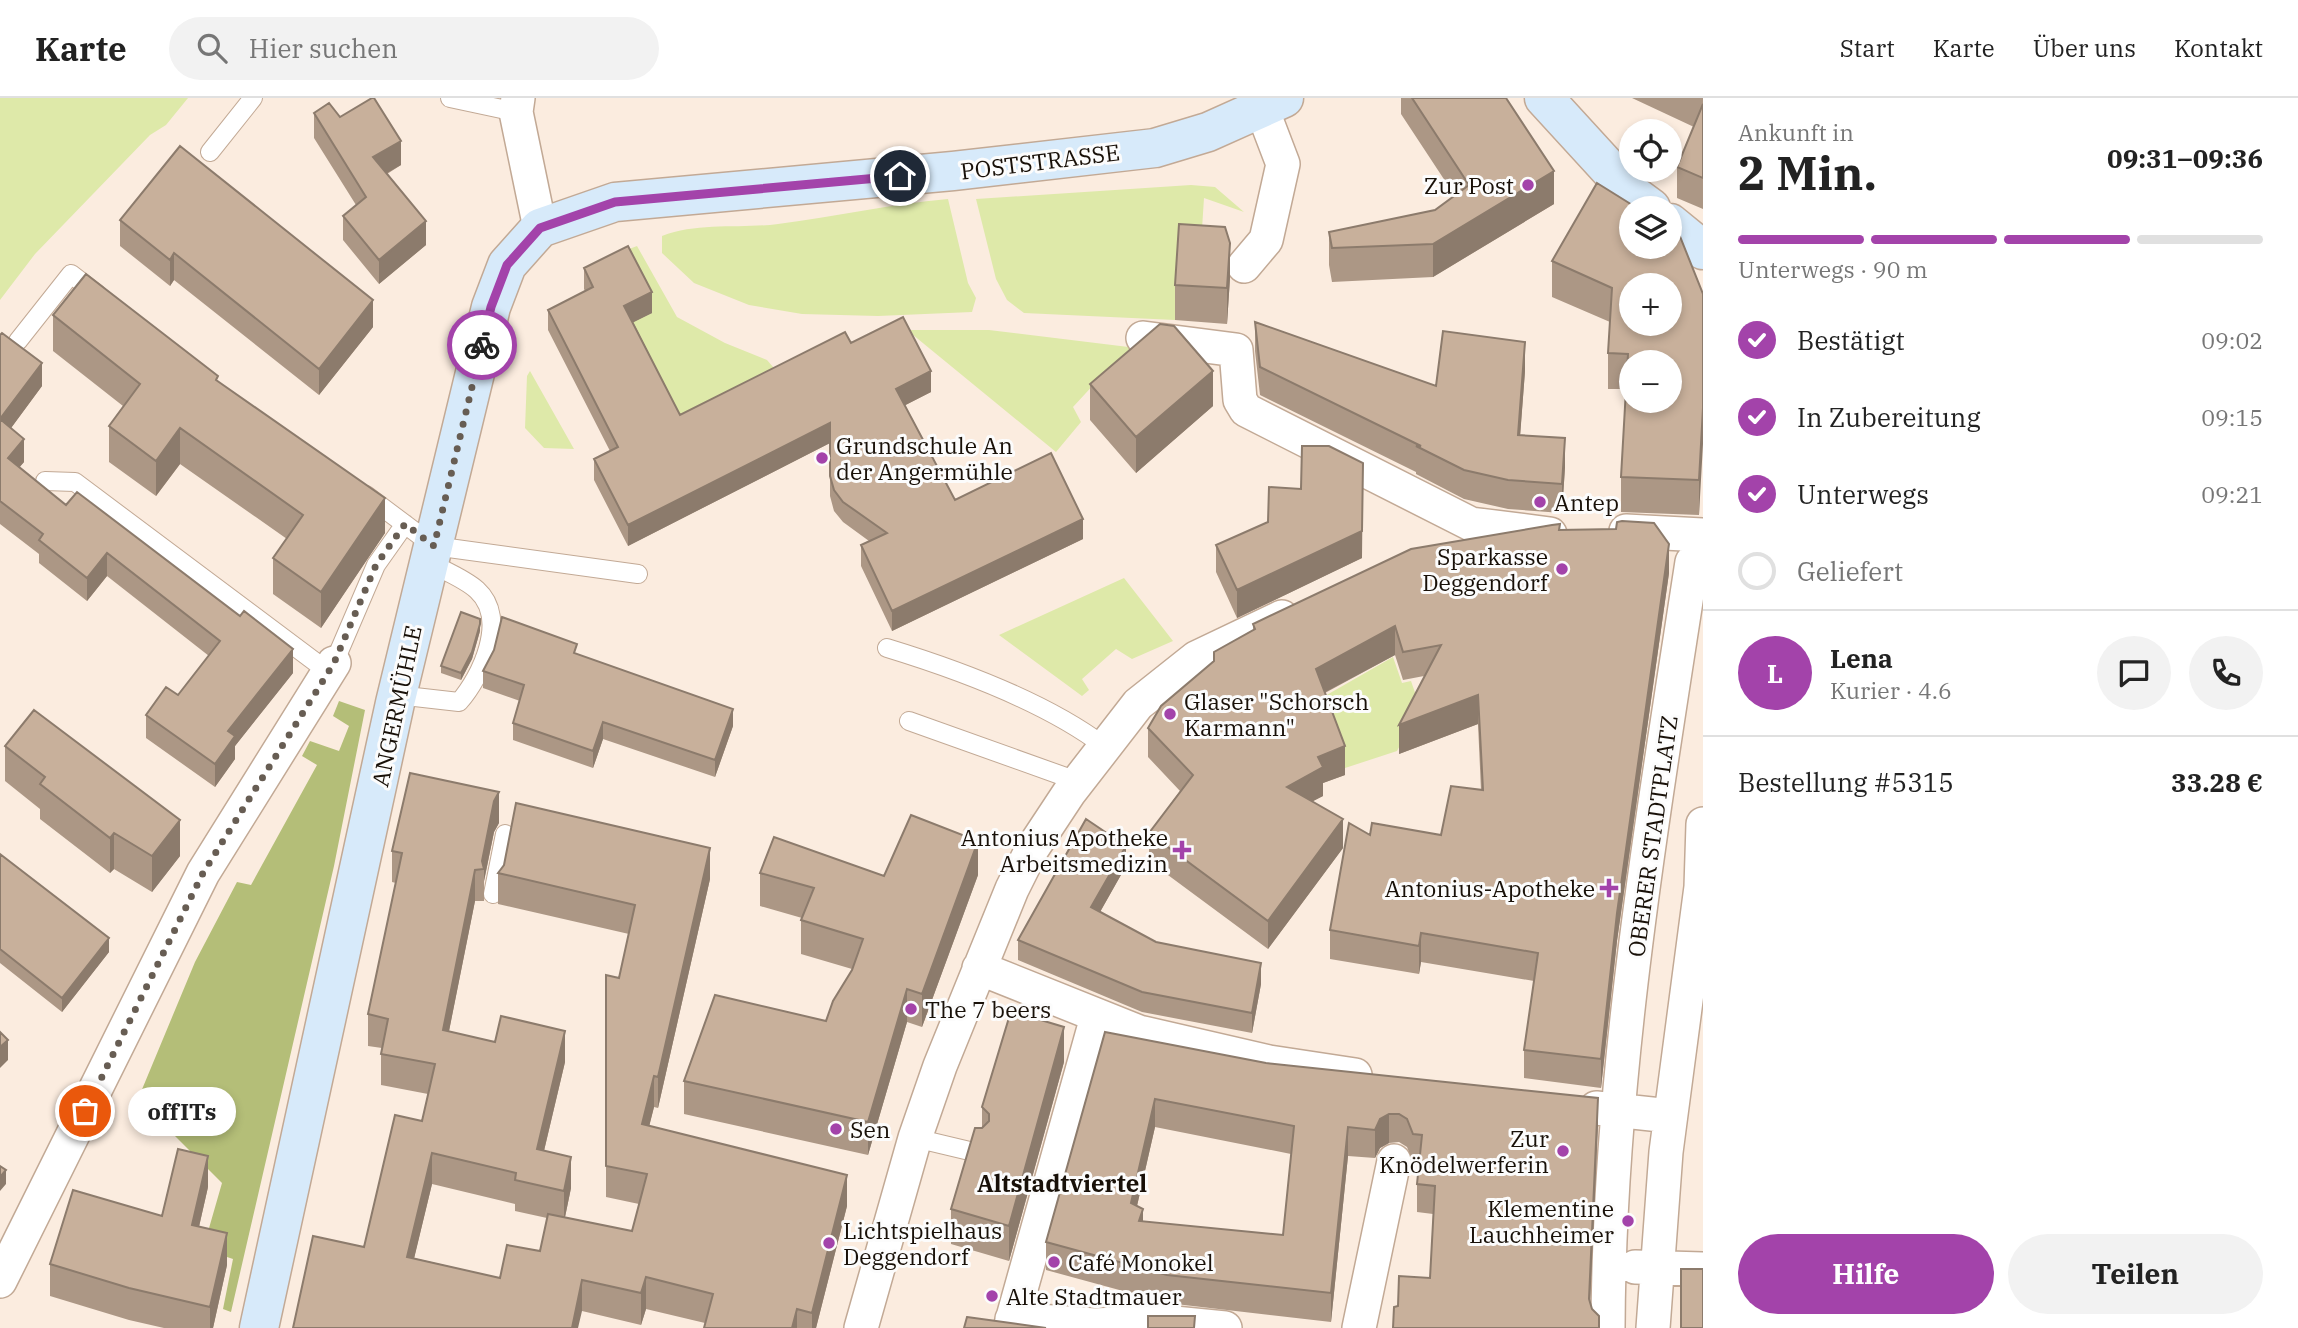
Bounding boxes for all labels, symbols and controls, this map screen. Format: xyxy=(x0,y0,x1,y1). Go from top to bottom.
search box xyxy=(169,17,659,80)
text: Karte xyxy=(35,27,127,70)
icon: search xyxy=(193,29,231,67)
text: Hier suchen xyxy=(249,31,398,65)
text: Start xyxy=(1840,32,1895,64)
text: Karte xyxy=(1933,32,1995,64)
text: Über uns xyxy=(2033,32,2136,64)
text: Kontakt xyxy=(2174,32,2263,64)
text: Ankunft in xyxy=(1738,117,1854,147)
map controls xyxy=(1619,119,1682,413)
button: locate xyxy=(1619,119,1682,182)
street label: POSTSTRASSE xyxy=(959,136,1121,186)
text: 09:31–09:36 xyxy=(2107,141,2263,175)
text: 2 Min. xyxy=(1738,143,1877,203)
pin xyxy=(870,146,930,206)
icon: home xyxy=(881,157,919,195)
place label: Zur Post xyxy=(1424,170,1514,200)
marker: Zur Post xyxy=(1520,177,1536,193)
button: layers xyxy=(1619,196,1682,259)
text: Unterwegs · 90 m xyxy=(1738,254,1928,284)
button: + xyxy=(1619,273,1682,336)
courier xyxy=(447,310,517,380)
icon: check xyxy=(1738,321,1776,359)
text: Bestätigt xyxy=(1797,323,1905,357)
text: 09:02 xyxy=(2201,325,2263,355)
icon: bike xyxy=(463,326,501,364)
button: − xyxy=(1619,350,1682,413)
icon: check xyxy=(1738,398,1776,436)
text: In Zubereitung xyxy=(1797,400,1981,434)
text: 09:15 xyxy=(2201,402,2263,432)
place label: Grundschule An der Angermühle xyxy=(836,430,1013,486)
marker: Grundschule An der Angermühle xyxy=(814,450,830,466)
icon: check xyxy=(1738,475,1776,513)
text: Unterwegs xyxy=(1797,477,1929,511)
text: 09:21 xyxy=(2201,479,2263,509)
place label: Antep xyxy=(1554,487,1619,517)
marker: Antep xyxy=(1532,494,1548,510)
place label: Sparkasse Deggendorf xyxy=(1422,541,1550,597)
text: Geliefert xyxy=(1797,554,1903,588)
marker: Sparkasse Deggendorf xyxy=(1554,561,1570,577)
street label: ANGERMÜHLE xyxy=(364,623,428,789)
button: chat xyxy=(2097,636,2171,710)
button: phone xyxy=(2189,636,2263,710)
text: Lena xyxy=(1830,641,1893,675)
text: L xyxy=(1767,656,1783,690)
text: Kurier · 4.6 xyxy=(1830,675,1952,705)
place label: Glaser "Schorsch Karmann" xyxy=(1184,686,1369,742)
marker: Glaser "Schorsch Karmann" xyxy=(1162,706,1178,722)
street label: OBERER STADTPLATZ xyxy=(1620,713,1684,959)
text: Bestellung #5315 xyxy=(1738,765,1954,799)
text: 33.28 € xyxy=(2171,765,2263,799)
place label: Antonius Apotheke Arbeitsmedizin xyxy=(961,822,1168,878)
marker: Antonius Apotheke Arbeitsmedizin xyxy=(1174,842,1190,858)
place label: Antonius-Apotheke xyxy=(1385,873,1595,903)
marker: Antonius-Apotheke xyxy=(1601,880,1617,896)
place label: The 7 beers xyxy=(925,994,1051,1024)
marker: The 7 beers xyxy=(903,1001,919,1017)
pin xyxy=(55,1081,115,1141)
callout: offITs xyxy=(127,1086,235,1136)
icon: bag xyxy=(66,1092,104,1130)
text: offITs xyxy=(148,1096,216,1126)
place label: Sen xyxy=(850,1114,891,1144)
marker: Sen xyxy=(828,1121,844,1137)
place label: Zur Knödelwerferin xyxy=(1379,1123,1549,1179)
marker: Zur Knödelwerferin xyxy=(1555,1143,1571,1159)
district label: Altstadtviertel xyxy=(977,1167,1147,1199)
place label: Klementine Lauchheimer xyxy=(1469,1193,1614,1249)
marker: Klementine Lauchheimer xyxy=(1620,1213,1636,1229)
place label: Lichtspielhaus Deggendorf xyxy=(843,1215,1002,1271)
button: Hilfe xyxy=(1738,1234,1994,1314)
button: Teilen xyxy=(2008,1234,2263,1314)
marker: Lichtspielhaus Deggendorf xyxy=(821,1235,837,1251)
place label: Café Monokel xyxy=(1068,1247,1214,1277)
marker: Café Monokel xyxy=(1046,1254,1062,1270)
place label: Alte Stadtmauer xyxy=(1006,1281,1182,1311)
marker: Alte Stadtmauer xyxy=(984,1288,1000,1304)

